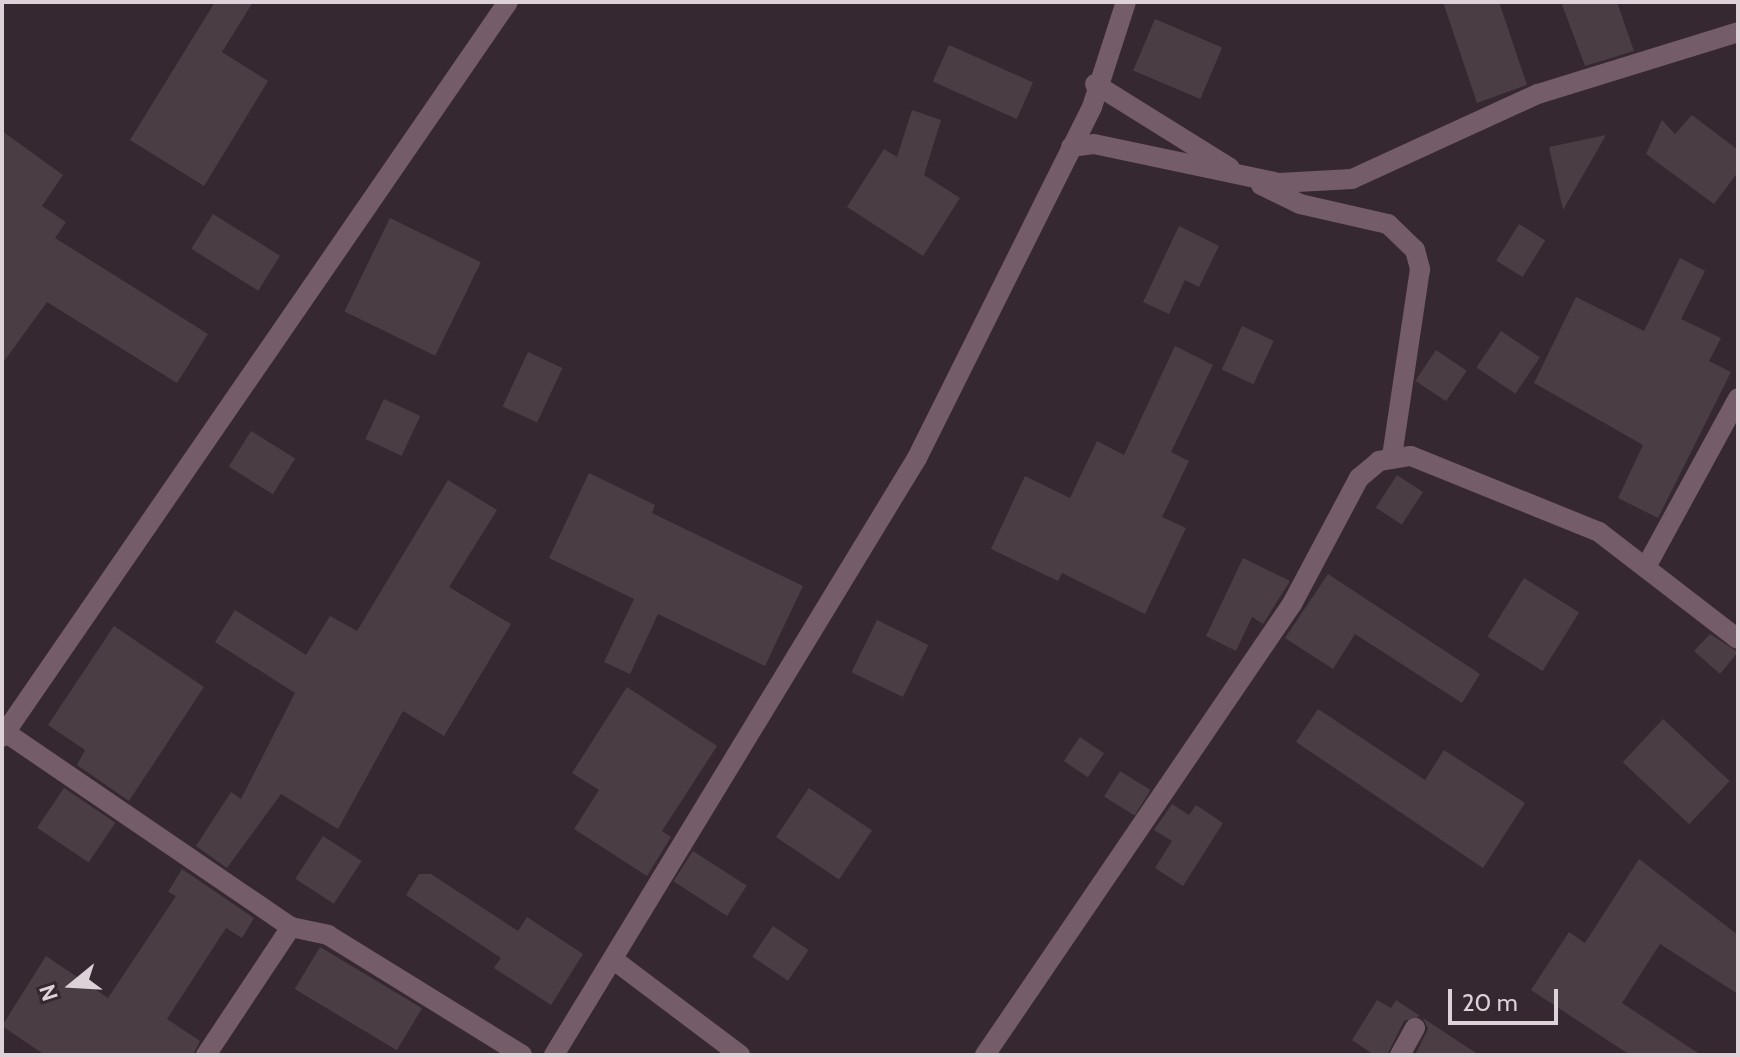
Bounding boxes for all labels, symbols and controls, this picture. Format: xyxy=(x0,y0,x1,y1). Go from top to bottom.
north arrow xyxy=(32,945,112,1025)
scale bar xyxy=(1452,973,1562,1023)
text: N xyxy=(33,981,64,1004)
text: 20 m xyxy=(1462,988,1518,1017)

